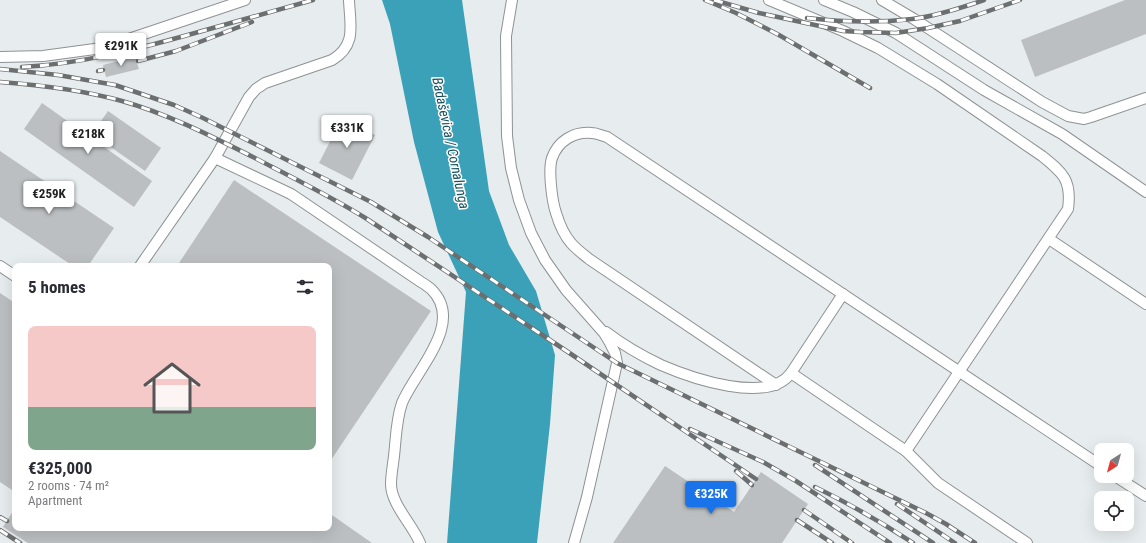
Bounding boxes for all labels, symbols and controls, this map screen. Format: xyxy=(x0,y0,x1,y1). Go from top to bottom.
pin: €291K xyxy=(93,33,149,67)
text: €291K xyxy=(104,38,138,53)
water label: Badaševica / Cornalunga xyxy=(429,76,473,210)
pin: €331K xyxy=(319,115,375,149)
text: €331K xyxy=(330,120,364,135)
pin: €218K xyxy=(60,121,116,155)
text: €218K xyxy=(71,126,105,141)
pin: €259K xyxy=(21,181,77,215)
text: €259K xyxy=(32,186,66,201)
icon: filters xyxy=(294,276,316,298)
text: 5 homes xyxy=(28,277,86,297)
icon: home xyxy=(136,352,208,424)
north arrow xyxy=(1094,443,1134,483)
map controls xyxy=(1094,443,1134,531)
text: €325,000 xyxy=(28,458,92,478)
text: 2 rooms · 74 m² xyxy=(28,478,109,493)
pin: €325K xyxy=(683,481,739,515)
text: €325K xyxy=(694,486,728,501)
button: locate xyxy=(1094,491,1134,531)
text: Apartment xyxy=(28,493,82,508)

